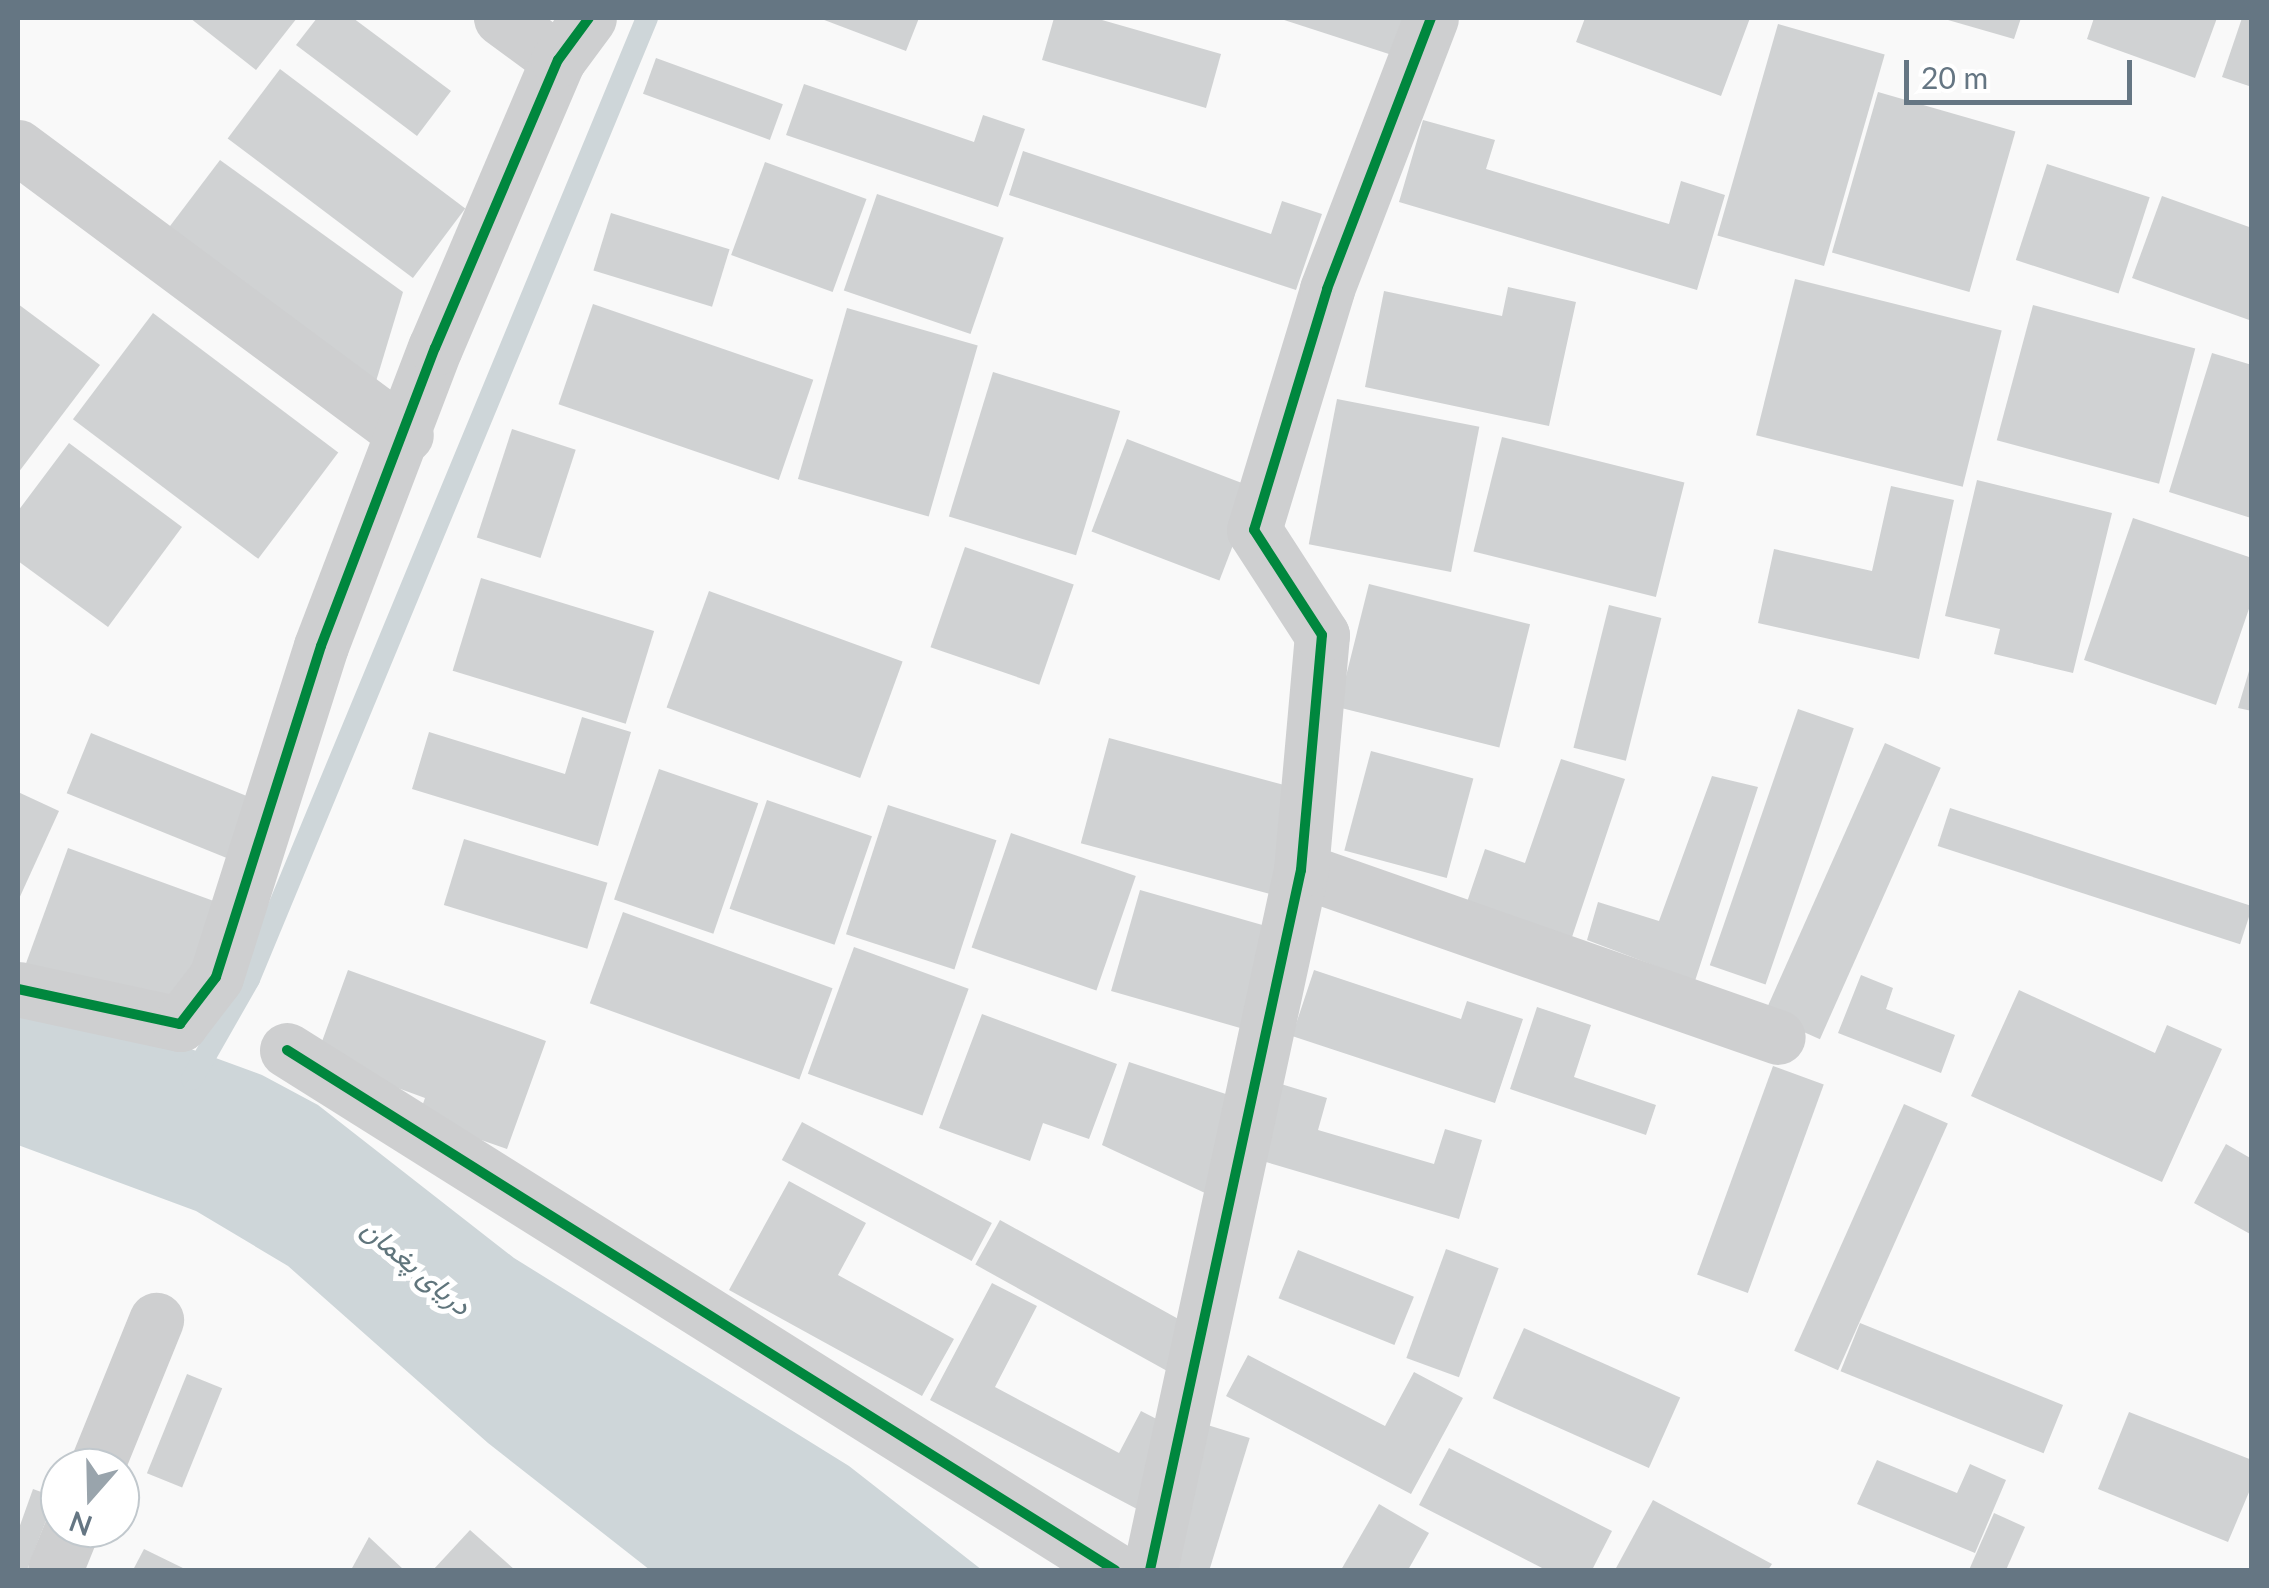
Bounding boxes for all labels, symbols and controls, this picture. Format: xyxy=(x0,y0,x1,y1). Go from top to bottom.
scale bar xyxy=(1909,40,2136,102)
text: 20 m xyxy=(1921,59,1988,95)
water label: دریای پغمان xyxy=(355,1211,479,1321)
north arrow xyxy=(40,1448,140,1548)
text: N xyxy=(64,1505,96,1544)

